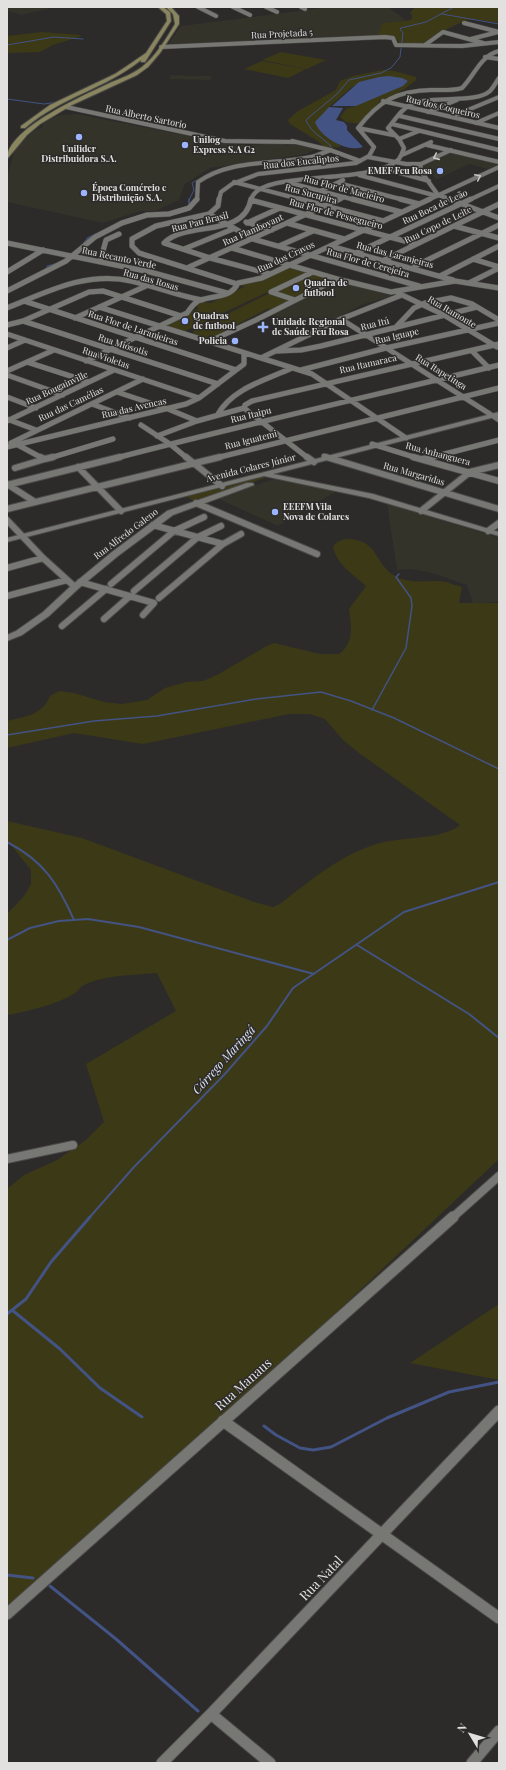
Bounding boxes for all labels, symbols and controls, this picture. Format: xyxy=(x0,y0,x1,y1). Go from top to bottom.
street label: Rua Projetada 5 xyxy=(251,25,313,41)
street label: Rua dos Coqueiros xyxy=(405,92,481,120)
street label: Rua Alberto Sartorio xyxy=(105,102,188,130)
marker: Unilider Distribuidora S.A. xyxy=(74,132,84,142)
place label: Unilog Express S.A G2 xyxy=(193,133,255,155)
marker: Unilog Express S.A G2 xyxy=(180,140,190,150)
place label: Unilider Distribuidora S.A. xyxy=(41,142,117,164)
street label: Rua dos Eucaliptos xyxy=(262,151,339,171)
one-way arrow xyxy=(433,152,441,160)
place label: EMEF Feu Rosa xyxy=(368,164,432,176)
marker: EMEF Feu Rosa xyxy=(435,166,445,176)
street label: Rua Flor de Macieiro xyxy=(302,171,386,205)
one-way arrow xyxy=(474,174,481,182)
street label: Rua Sucupira xyxy=(284,180,339,206)
place label: Época Comércio e Distribuição S.A. xyxy=(92,181,167,203)
street label: Rua Boca de Leão xyxy=(400,186,469,226)
marker: Época Comércio e Distribuição S.A. xyxy=(79,188,89,198)
street label: Rua Flor de Pessegueiro xyxy=(288,195,384,231)
street label: Rua Copo de Leite xyxy=(402,202,474,246)
street label: Rua Pau Brasil xyxy=(170,208,230,234)
street label: Rua Flamboyant xyxy=(220,210,286,248)
street label: Rua dos Cravos xyxy=(255,238,316,275)
street label: Rua das Laranjeiras xyxy=(355,238,435,270)
street label: Rua Recanto Verde xyxy=(81,243,158,271)
street label: Rua Flor de Cerejeira xyxy=(326,244,411,280)
street label: Rua das Rosas xyxy=(122,265,180,293)
place label: Quadra de futbool xyxy=(304,276,348,298)
marker: Quadra de futbool xyxy=(291,283,301,293)
street label: Rua Itamonte xyxy=(426,292,479,330)
street label: Rua Flor de Laranjeiras xyxy=(87,307,180,347)
place label: Quadras de futbool xyxy=(193,309,235,331)
street label: Rua Itú xyxy=(359,314,391,332)
place label: Unidade Regional de Saúde Feu Rosa xyxy=(272,315,349,337)
marker: Quadras de futbool xyxy=(180,316,190,326)
marker: Unidade Regional de Saúde Feu Rosa xyxy=(257,321,269,333)
street label: Rua Iguape xyxy=(374,324,420,346)
street label: Rua Miósotis xyxy=(97,330,150,358)
place label: Policia xyxy=(199,334,227,346)
marker: Policia xyxy=(230,336,240,346)
street label: Rua Violetas xyxy=(81,343,131,371)
street label: Rua Itamaraca xyxy=(338,351,398,375)
street label: Rua Itapetinga xyxy=(414,351,470,392)
street label: Rua Bougainville xyxy=(24,367,90,407)
street label: Rua das Camélias xyxy=(36,383,105,423)
street label: Rua das Avencas xyxy=(100,394,167,420)
street label: Rua Itaipu xyxy=(229,403,273,425)
street label: Rua Iguatemi xyxy=(223,427,279,451)
street label: Rua Anhanguera xyxy=(405,439,472,468)
street label: Avenida Colares Júnior xyxy=(204,450,297,484)
street label: Rua Margaridas xyxy=(382,459,446,488)
place label: EEEFM Vila Nova de Colares xyxy=(283,500,349,522)
street label: Rua Alfredo Galeno xyxy=(91,505,160,561)
marker: EEEFM Vila Nova de Colares xyxy=(270,507,280,517)
water label: Córrego Maringá xyxy=(188,1021,259,1097)
street label: Rua Manaus xyxy=(211,1353,275,1414)
street label: Rua Natal xyxy=(295,1552,346,1604)
north arrow xyxy=(450,1714,490,1754)
text: N xyxy=(453,1720,470,1735)

